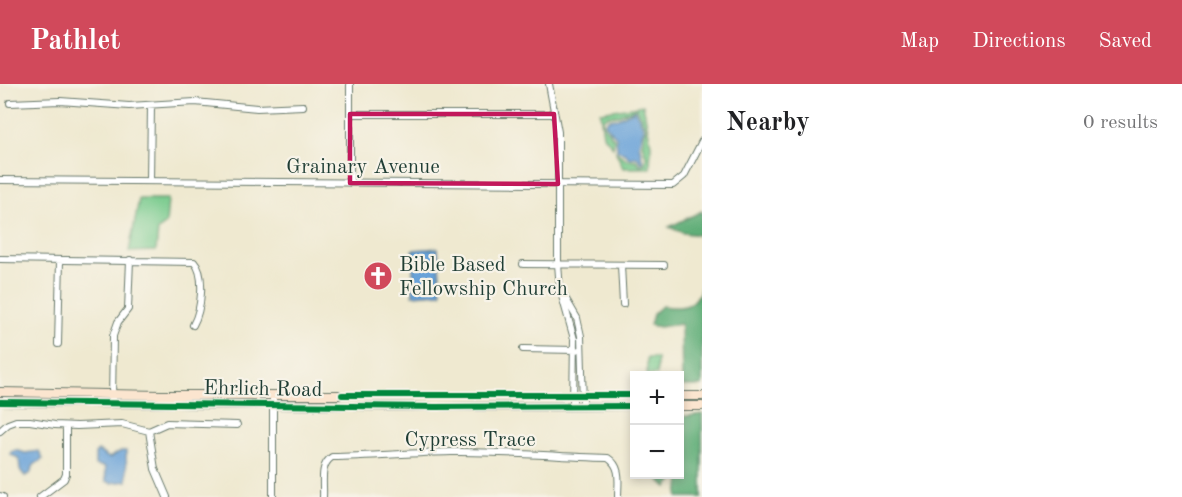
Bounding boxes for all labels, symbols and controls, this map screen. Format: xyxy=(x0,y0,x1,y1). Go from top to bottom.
text: Pathlet xyxy=(30,28,121,56)
text: Map xyxy=(900,31,939,52)
text: Directions xyxy=(972,31,1066,52)
text: Saved xyxy=(1099,31,1152,52)
text: Nearby xyxy=(726,110,810,136)
text: 0 results xyxy=(1083,113,1158,133)
street label: Grainary Avenue xyxy=(286,157,440,178)
place label: Bible Based Fellowship Church xyxy=(399,255,568,300)
church icon: Bible Based Fellowship Church xyxy=(362,260,394,292)
map controls xyxy=(630,371,684,479)
button: + xyxy=(630,371,684,425)
street label: Ehrlich Road xyxy=(203,378,323,401)
button: − xyxy=(630,425,684,479)
street label: Cypress Trace xyxy=(404,430,536,451)

